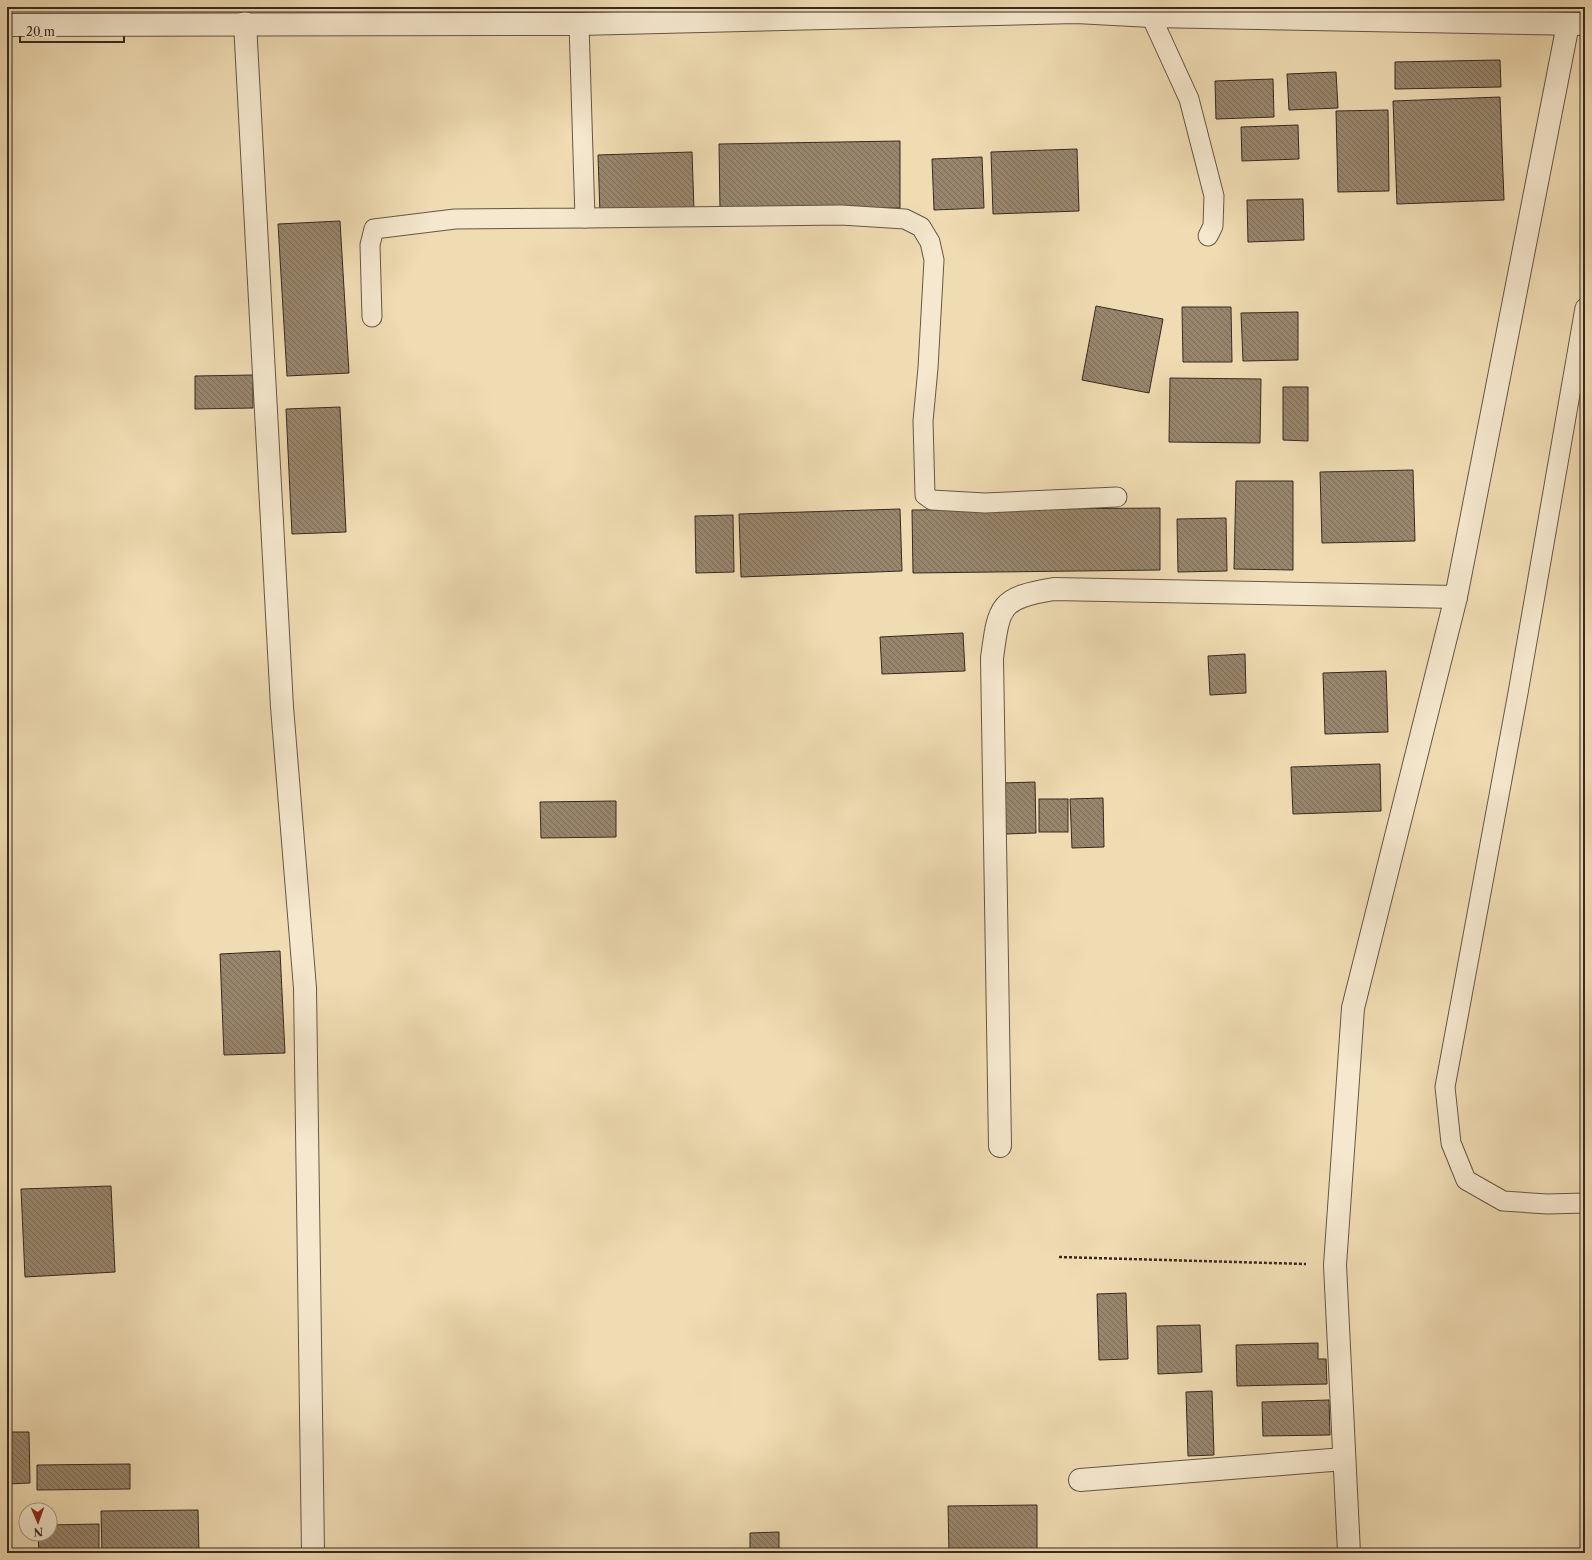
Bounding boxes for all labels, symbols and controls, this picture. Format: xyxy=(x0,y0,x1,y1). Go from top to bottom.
scale bar xyxy=(20,18,124,44)
text: 20 m xyxy=(26,24,55,39)
north arrow xyxy=(18,1502,58,1542)
text: N xyxy=(33,1525,43,1539)

